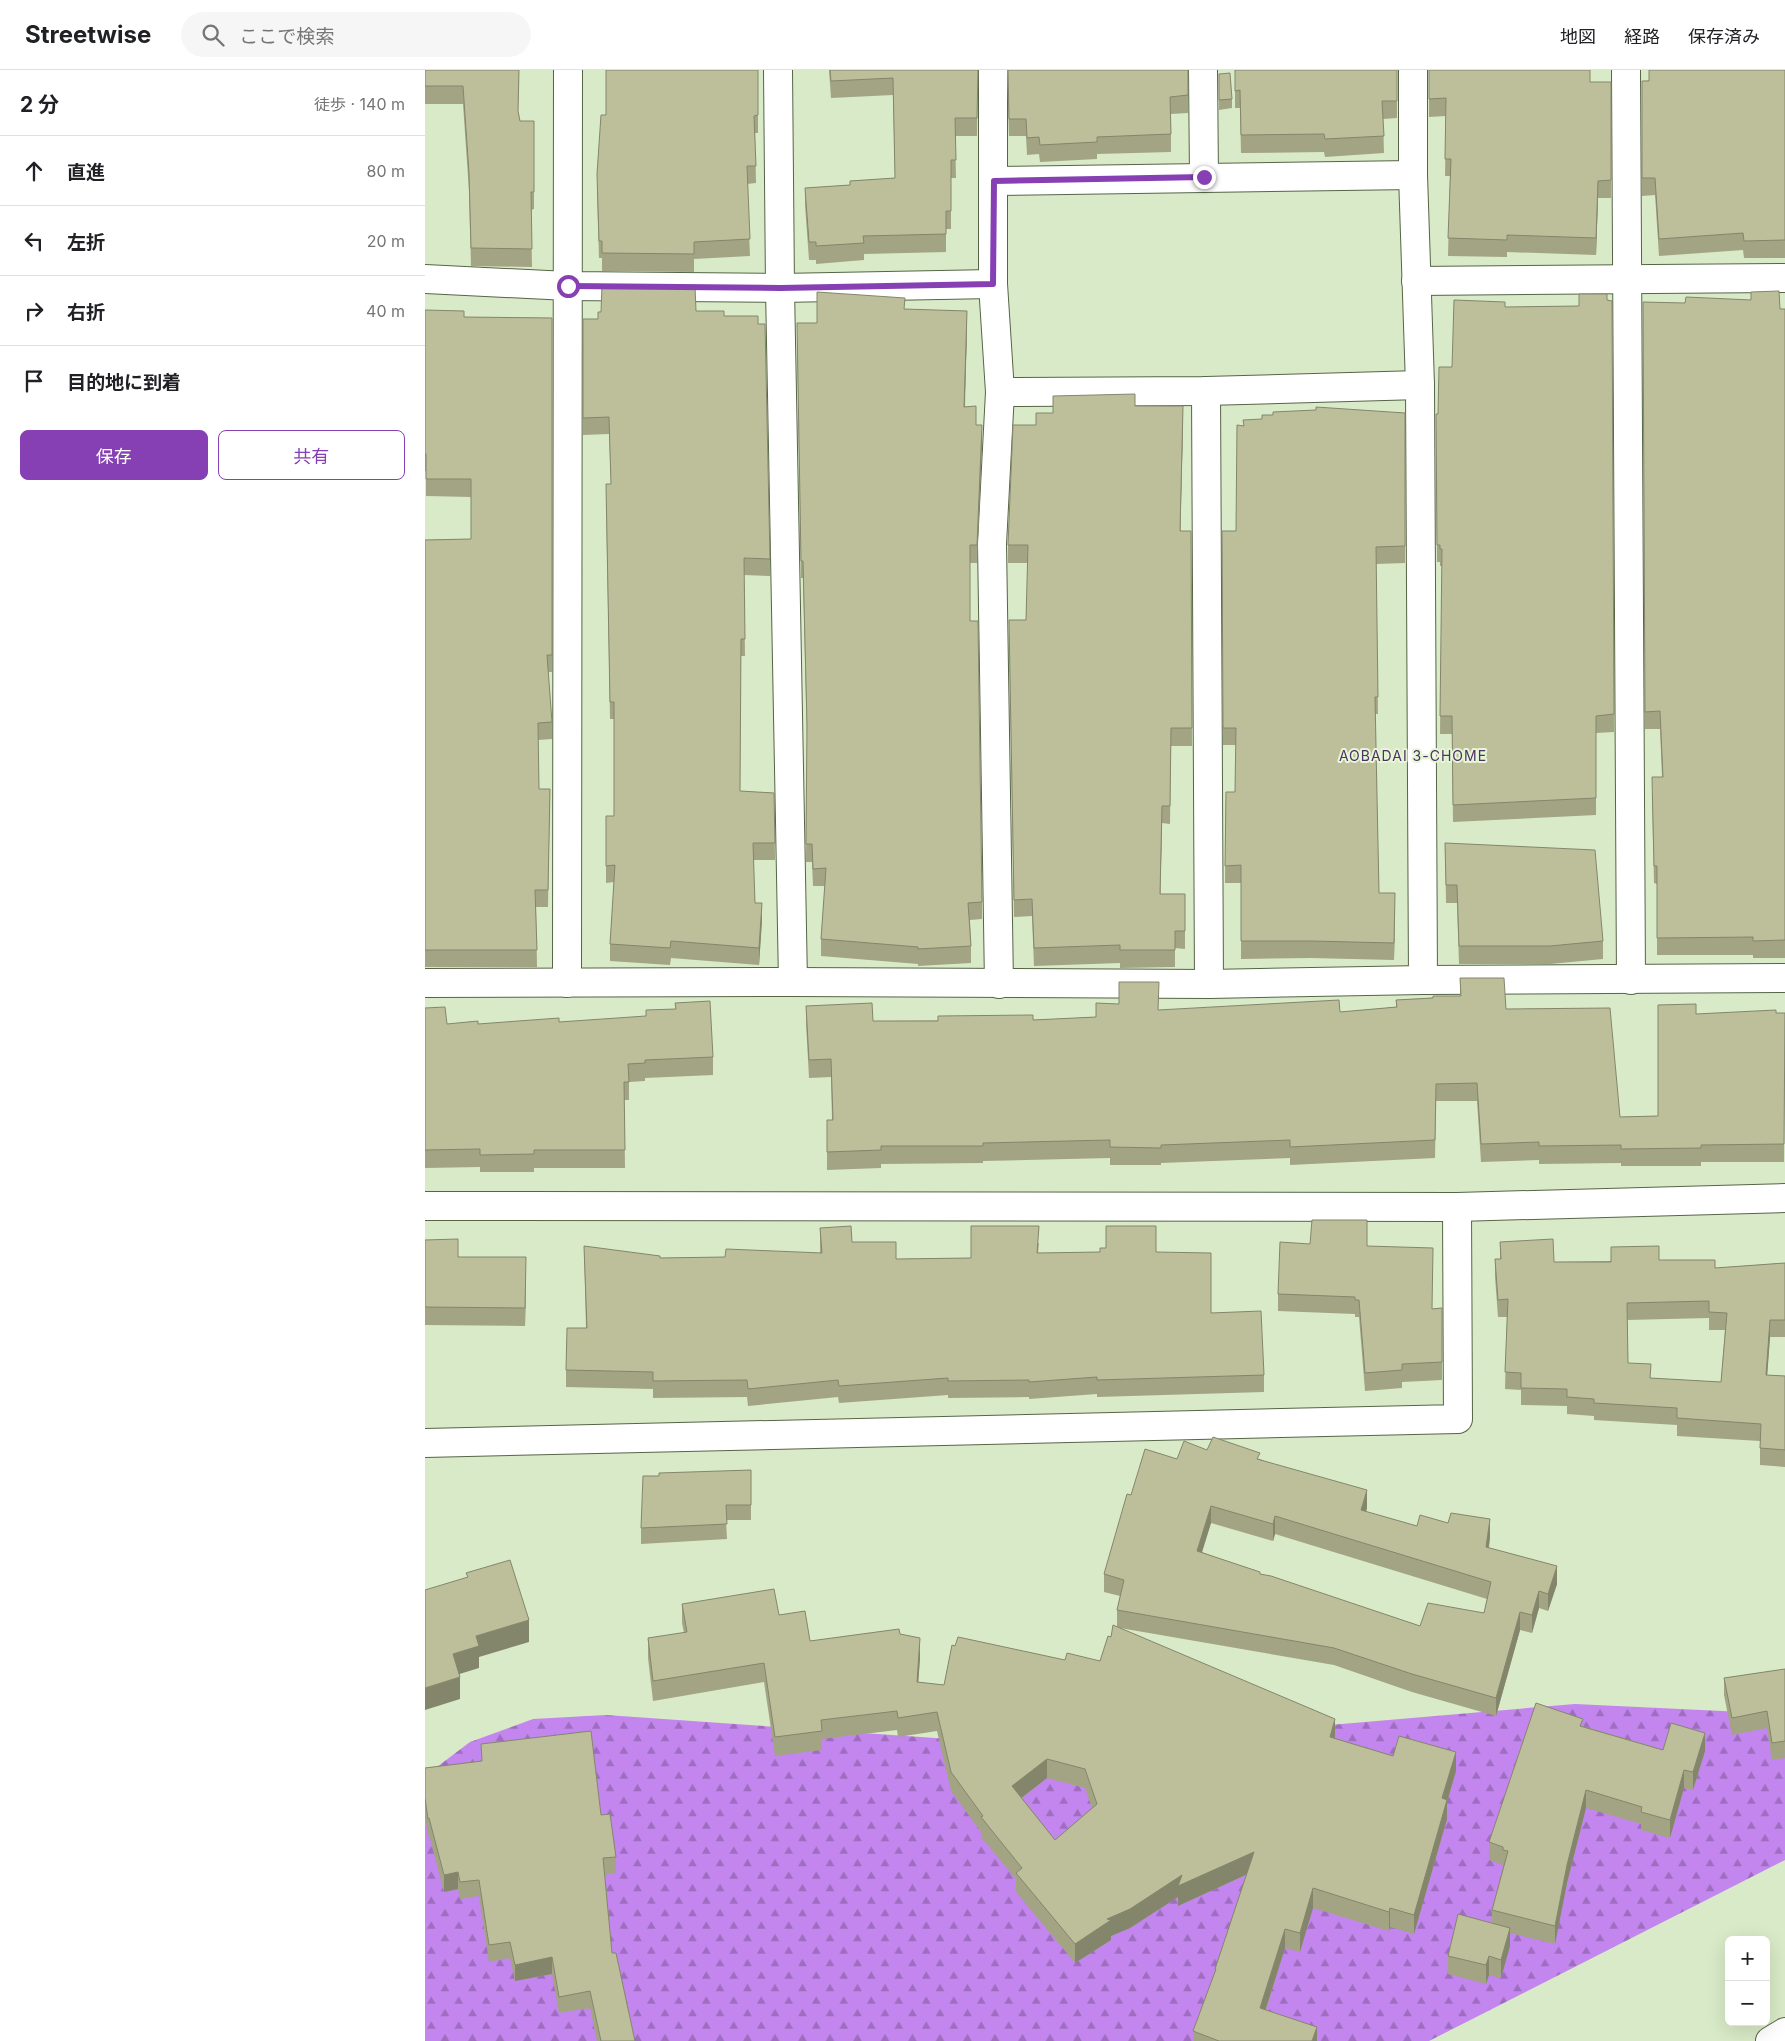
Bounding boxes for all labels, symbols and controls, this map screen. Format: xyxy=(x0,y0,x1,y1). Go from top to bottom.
search box xyxy=(181,12,531,57)
text: Streetwise xyxy=(25,20,151,49)
icon: search xyxy=(199,21,227,49)
text: ここで検索 xyxy=(239,25,334,48)
text: 地図 xyxy=(1560,26,1596,47)
text: 経路 xyxy=(1624,26,1660,47)
text: 保存済み xyxy=(1688,26,1760,47)
text: 2 分 xyxy=(20,92,59,117)
text: 徒歩 · 140 m xyxy=(314,94,405,114)
icon: ahead xyxy=(20,157,48,185)
text: 直進 xyxy=(67,161,105,184)
text: 80 m xyxy=(366,161,405,181)
route end xyxy=(1193,166,1216,189)
icon: left xyxy=(20,227,48,255)
text: 左折 xyxy=(67,231,105,254)
text: 20 m xyxy=(367,231,405,251)
route start xyxy=(557,275,580,298)
icon: right xyxy=(20,297,48,325)
text: 右折 xyxy=(67,301,105,324)
text: 40 m xyxy=(366,301,405,321)
icon: arrive xyxy=(20,367,48,395)
text: 目的地に到着 xyxy=(67,371,181,394)
button: 保存 xyxy=(20,430,208,480)
button: 共有 xyxy=(218,430,405,480)
district label: AOBADAI 3-CHOME xyxy=(1339,747,1487,764)
map controls xyxy=(1725,1936,1770,2026)
button: + xyxy=(1725,1936,1770,1981)
button: − xyxy=(1725,1981,1770,2026)

